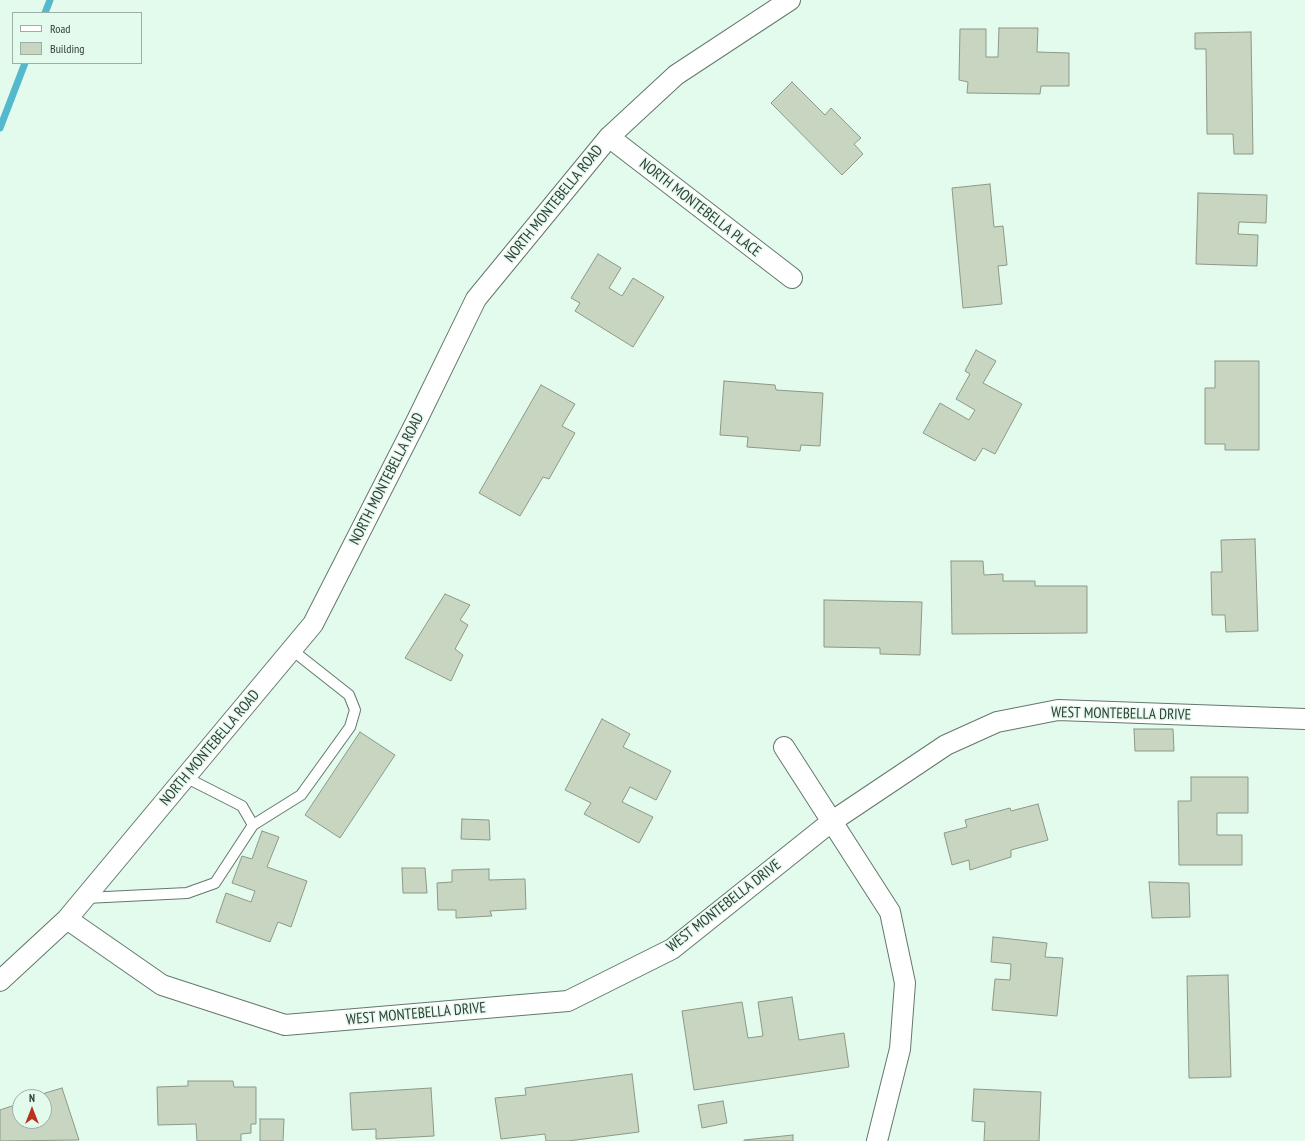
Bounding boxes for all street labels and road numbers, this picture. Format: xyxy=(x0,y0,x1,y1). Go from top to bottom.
street label: NORTH MONTEBELLA ROAD xyxy=(501,142,607,266)
street label: NORTH MONTEBELLA PLACE xyxy=(636,155,764,261)
street label: NORTH MONTEBELLA ROAD xyxy=(346,410,428,548)
street label: NORTH MONTEBELLA ROAD xyxy=(156,686,264,810)
street label: WEST MONTEBELLA DRIVE xyxy=(1051,704,1191,724)
street label: WEST MONTEBELLA DRIVE xyxy=(663,856,785,956)
street label: WEST MONTEBELLA DRIVE xyxy=(345,999,487,1029)

